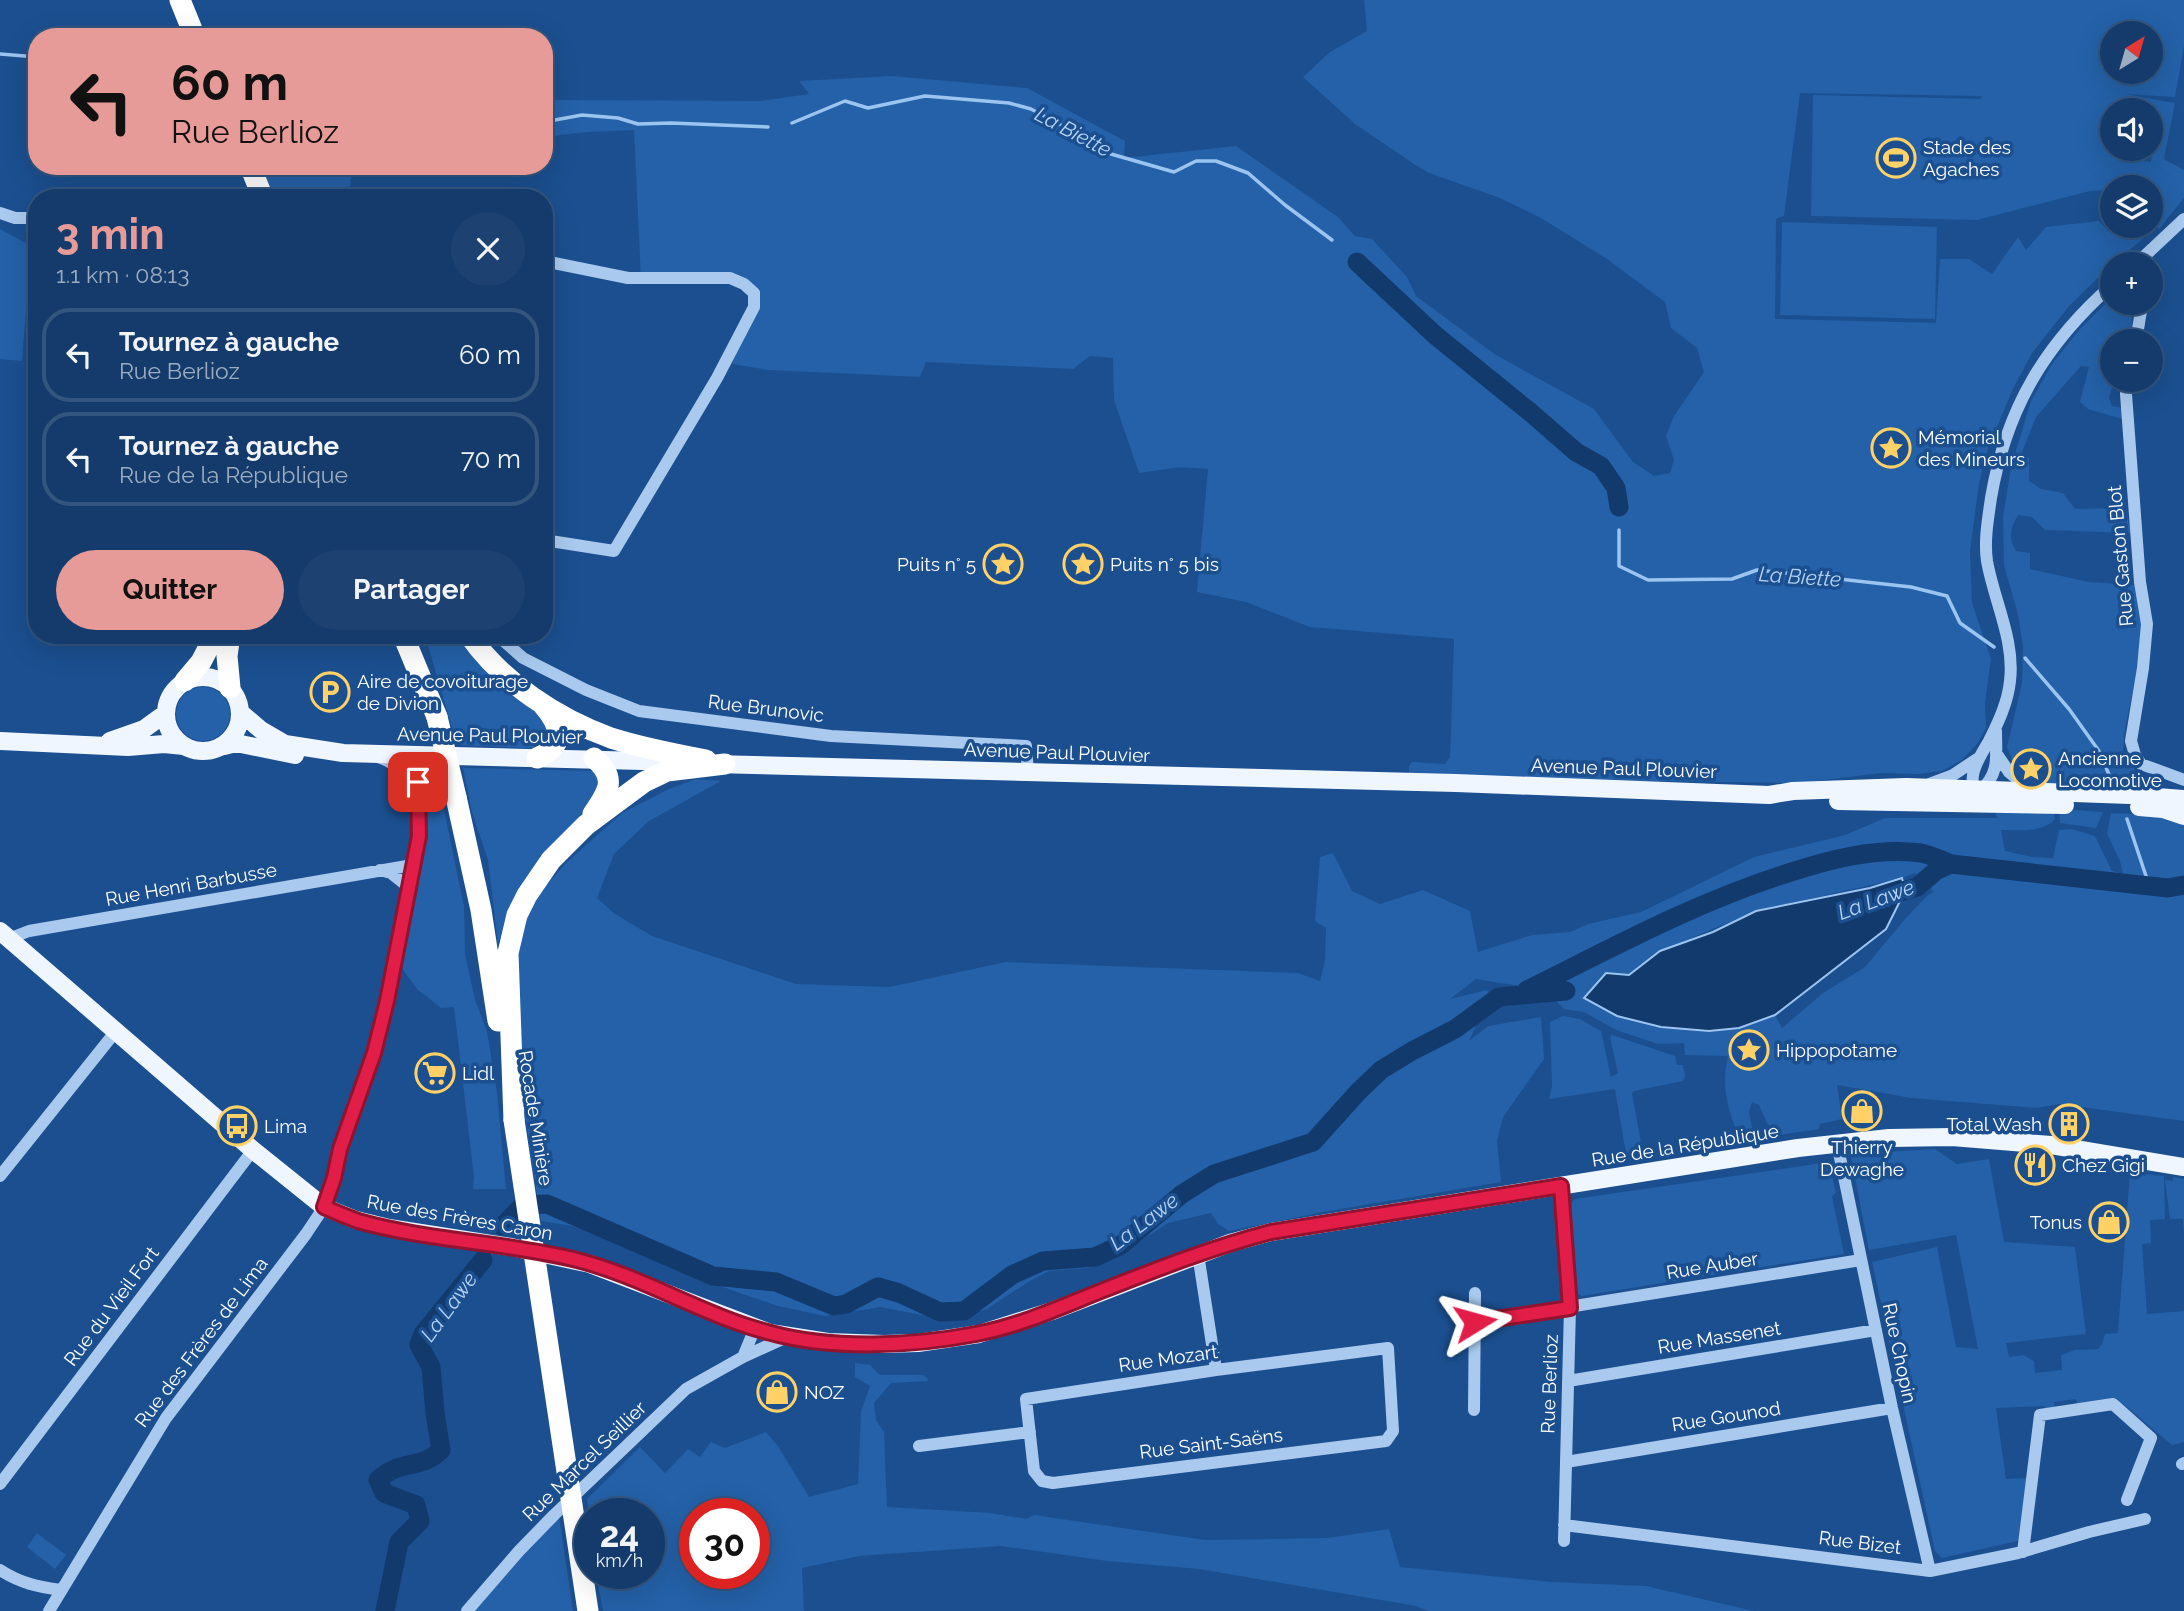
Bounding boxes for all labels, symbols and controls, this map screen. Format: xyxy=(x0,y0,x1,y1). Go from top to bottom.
north arrow xyxy=(2100,21,2163,84)
map controls xyxy=(2100,21,2163,392)
text: 60 m xyxy=(171,54,288,111)
icon: left xyxy=(56,56,147,147)
button: sound xyxy=(2100,98,2163,161)
water label: La Biette xyxy=(1031,101,1116,162)
text: Rue Berlioz xyxy=(171,113,339,150)
place label: Stade des Agaches xyxy=(1923,136,2011,180)
sports icon: Stade des Agaches xyxy=(1875,137,1917,179)
button: layers xyxy=(2100,175,2163,238)
text: 3 min xyxy=(56,210,165,259)
button: close xyxy=(451,212,525,286)
button: + xyxy=(2100,252,2163,315)
text: 1.1 km · 08:13 xyxy=(56,261,189,288)
text: Tournez à gauche xyxy=(119,327,339,357)
button: − xyxy=(2100,329,2163,392)
icon: left xyxy=(60,336,98,374)
text: 60 m xyxy=(459,340,521,370)
text: Rue Berlioz xyxy=(119,357,240,384)
place label: Mémorial des Mineurs xyxy=(1918,426,2025,470)
place icon: Mémorial des Mineurs xyxy=(1870,427,1912,469)
text: Tournez à gauche xyxy=(119,431,339,461)
icon: left xyxy=(60,440,98,478)
text: 70 m xyxy=(461,444,521,474)
text: Rue de la République xyxy=(119,461,348,488)
street label: Rue Gaston Blot xyxy=(2103,484,2137,627)
place icon: Puits n° 5 xyxy=(982,543,1024,585)
place icon: Puits n° 5 bis xyxy=(1062,543,1104,585)
button: Quitter xyxy=(56,550,284,630)
button: Partager xyxy=(298,550,525,630)
place label: Puits n° 5 xyxy=(897,553,976,575)
place label: Puits n° 5 bis xyxy=(1110,553,1219,575)
water label: La Biette xyxy=(1758,561,1842,592)
place label: Aire de covoiturage de Divion xyxy=(357,670,528,714)
parking icon: Aire de covoiturage de Divion xyxy=(309,671,351,713)
street label: Rue Brunovic xyxy=(707,690,825,726)
street label: Avenue Paul Plouvier xyxy=(397,722,583,748)
street label: Avenue Paul Plouvier xyxy=(964,738,1151,766)
place label: Ancienne Locomotive xyxy=(2058,747,2162,791)
place icon: Ancienne Locomotive xyxy=(2010,748,2052,790)
pin xyxy=(388,752,448,812)
street label: Avenue Paul Plouvier xyxy=(1531,754,1718,782)
icon: arrive xyxy=(399,763,437,801)
street label: Rue Henri Barbusse xyxy=(104,858,278,910)
water label: La Lawe xyxy=(1834,874,1918,925)
place icon: Hippopotame xyxy=(1728,1029,1770,1071)
place label: Hippopotame xyxy=(1776,1039,1897,1061)
street label: Rocade Minière xyxy=(514,1049,558,1187)
supermarket icon: Lidl xyxy=(414,1052,456,1094)
place label: Lidl xyxy=(462,1062,495,1084)
shop icon: Thierry Dewaghe xyxy=(1841,1090,1883,1132)
building icon: Total Wash xyxy=(2048,1103,2090,1145)
bus stop icon: Lima xyxy=(216,1105,258,1147)
place label: Total Wash xyxy=(1946,1113,2042,1135)
place label: Lima xyxy=(264,1115,307,1137)
street label: Rue de la République xyxy=(1590,1119,1780,1171)
place label: Thierry Dewaghe xyxy=(1820,1136,1904,1180)
restaurant icon: Chez Gigi xyxy=(2014,1144,2056,1186)
place label: Chez Gigi xyxy=(2062,1154,2145,1176)
water label: La Lawe xyxy=(1104,1188,1183,1256)
street label: Rue des Frères Caron xyxy=(365,1190,555,1244)
shop icon: Tonus xyxy=(2088,1201,2130,1243)
place label: Tonus xyxy=(2030,1211,2082,1233)
street label: Rue du Vieil Fort xyxy=(59,1242,163,1370)
street label: Rue Auber xyxy=(1665,1247,1760,1283)
street label: Rue des Frères de Lima xyxy=(130,1253,272,1431)
water label: La Lawe xyxy=(415,1267,482,1346)
position arrow xyxy=(1438,1285,1512,1359)
street label: Rue Chopin xyxy=(1879,1301,1921,1405)
street label: Rue Massenet xyxy=(1656,1316,1783,1358)
street label: Rue Berlioz xyxy=(1536,1334,1562,1434)
street label: Rue Mozart xyxy=(1117,1340,1220,1376)
shop icon: NOZ xyxy=(756,1371,798,1413)
place label: NOZ xyxy=(804,1381,845,1403)
street label: Rue Marcel Seillier xyxy=(518,1396,650,1525)
street label: Rue Gounod xyxy=(1670,1397,1782,1435)
street label: Rue Saint-Saëns xyxy=(1138,1423,1284,1463)
speed limit sign: 30 xyxy=(679,1498,770,1589)
text: 24 xyxy=(600,1514,639,1555)
street label: Rue Bizet xyxy=(1818,1526,1903,1558)
text: km/h xyxy=(596,1550,643,1571)

